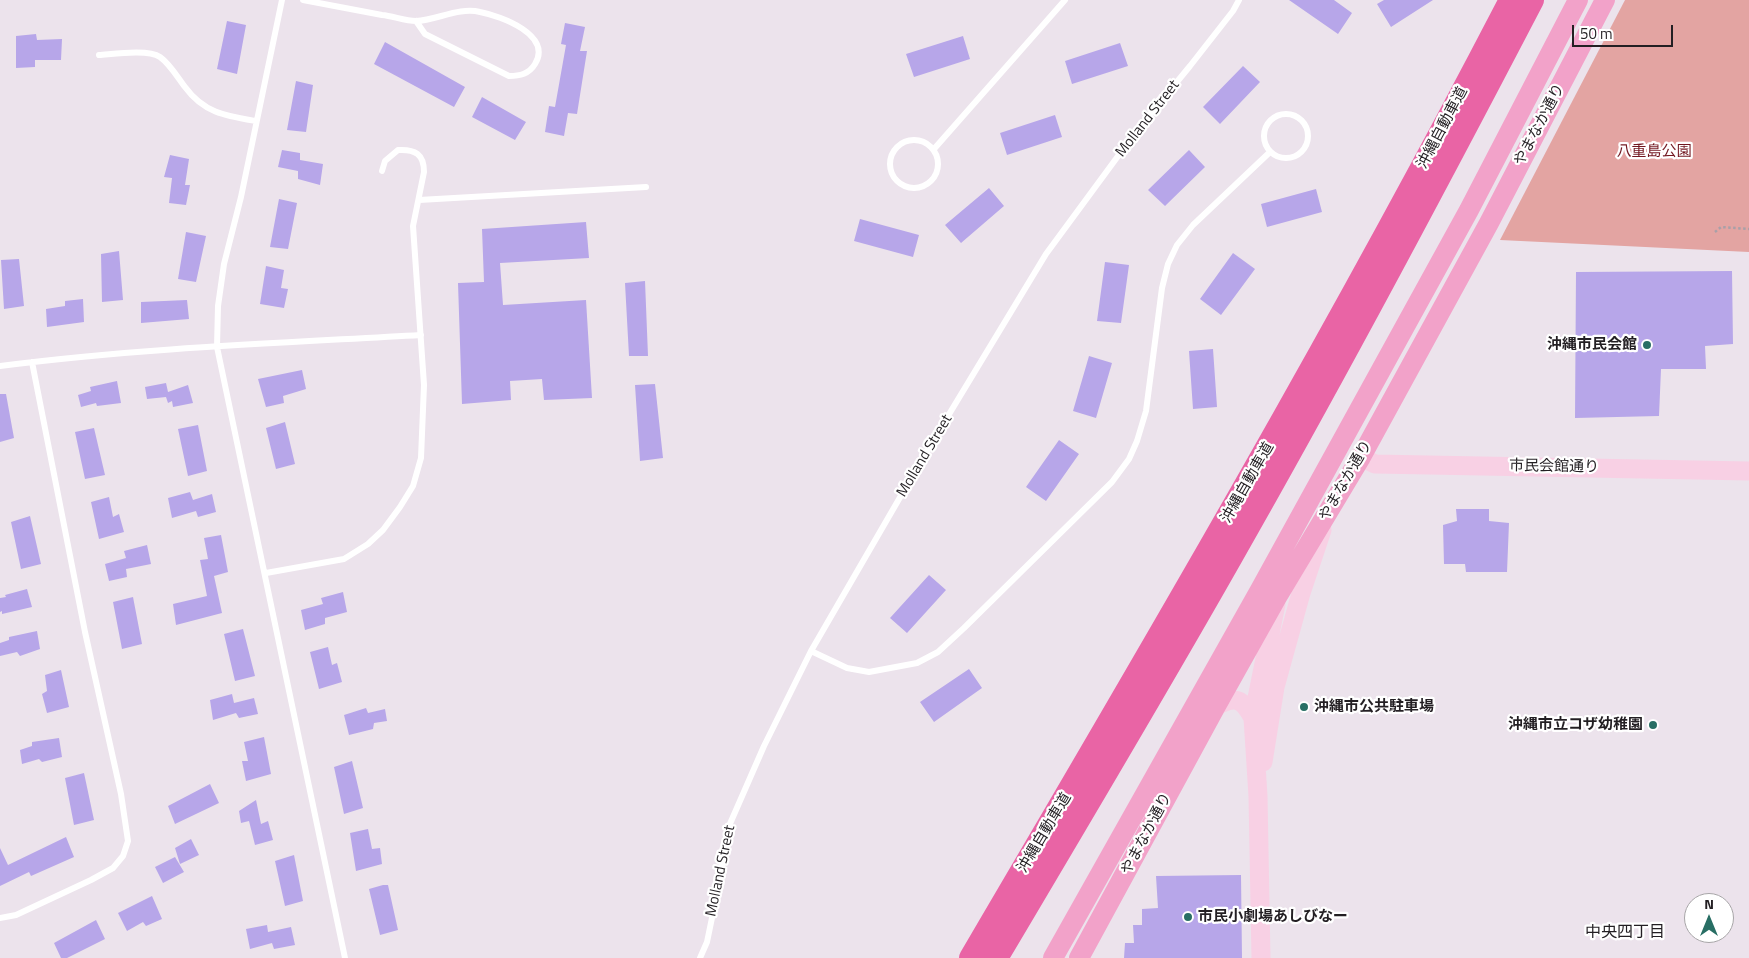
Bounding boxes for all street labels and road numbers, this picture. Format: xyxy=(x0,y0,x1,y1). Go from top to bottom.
street label: Molland Street xyxy=(1112,77,1184,161)
street label: やまなか通り xyxy=(1511,81,1569,169)
street label: 沖縄自動車道 xyxy=(1414,84,1472,172)
street label: Molland Street xyxy=(893,412,957,500)
street label: やまなか通り xyxy=(1316,438,1376,524)
street label: 沖縄自動車道 xyxy=(1218,440,1278,526)
street label: 市民会館通り xyxy=(1509,457,1599,477)
street label: 沖縄自動車道 xyxy=(1014,790,1076,876)
street label: やまなか通り xyxy=(1118,790,1176,878)
street label: Molland Street xyxy=(703,824,739,918)

